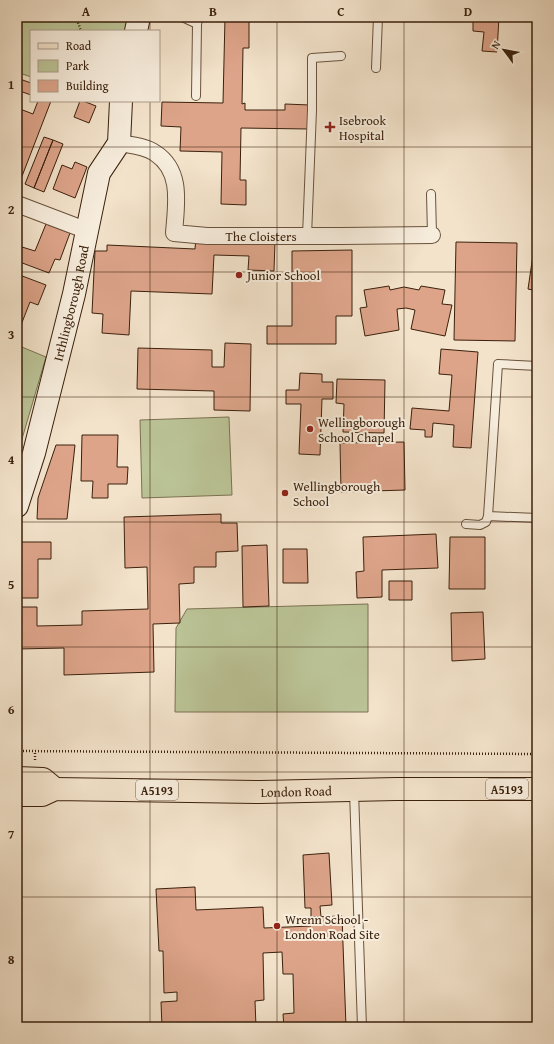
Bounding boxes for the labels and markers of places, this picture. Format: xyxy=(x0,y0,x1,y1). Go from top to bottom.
place label: Isebrook Hospital xyxy=(339,111,386,145)
marker: Isebrook Hospital xyxy=(324,121,336,133)
place label: Junior School xyxy=(245,266,320,285)
marker: Junior School xyxy=(234,270,244,280)
place label: Wellingborough School Chapel xyxy=(318,413,406,447)
marker: Wellingborough School Chapel xyxy=(305,424,315,434)
place label: Wellingborough School xyxy=(293,477,381,511)
marker: Wellingborough School xyxy=(280,488,290,498)
place label: Wrenn School - London Road Site xyxy=(285,910,380,944)
marker: Wrenn School - London Road Site xyxy=(272,921,282,931)

